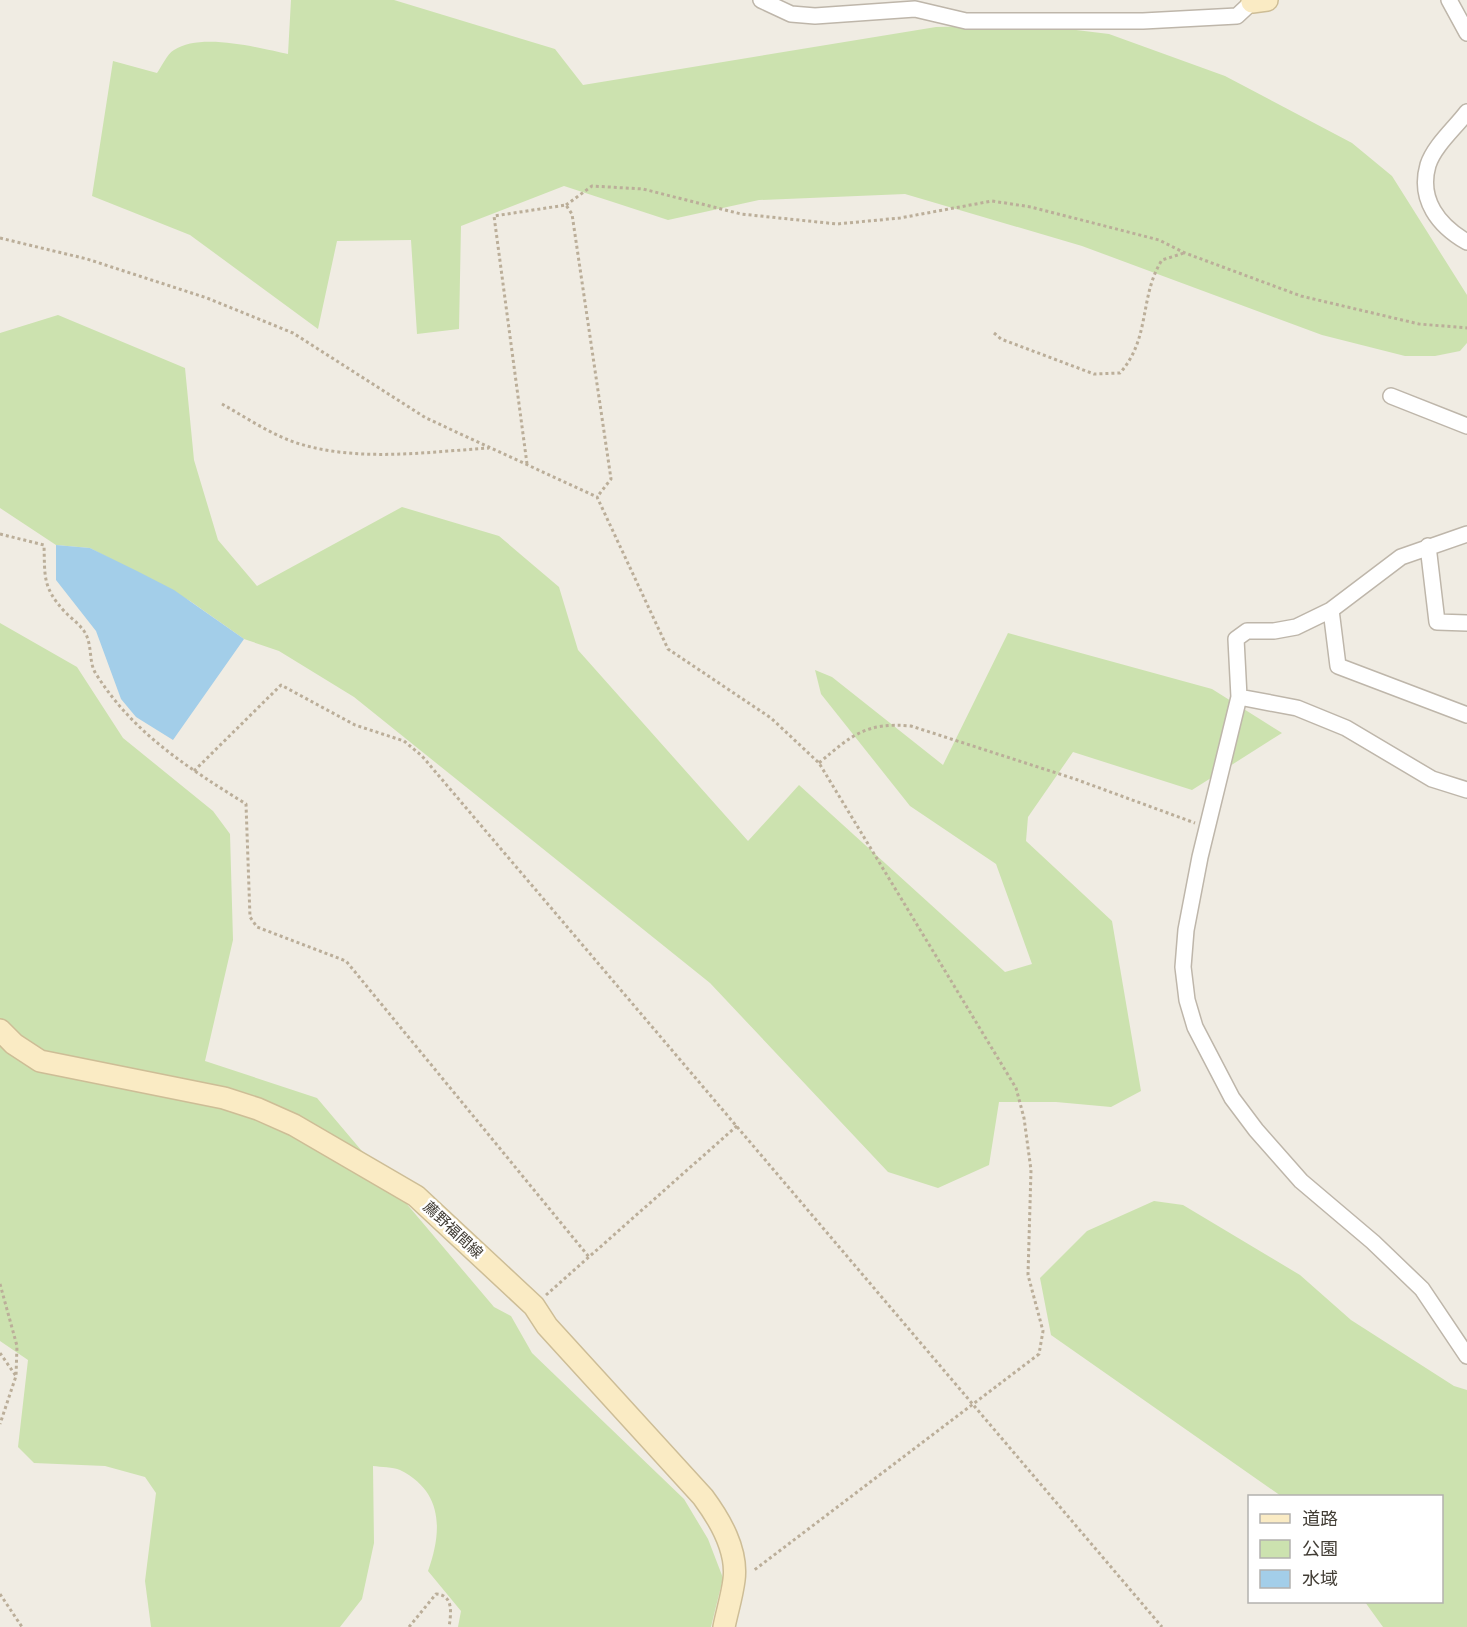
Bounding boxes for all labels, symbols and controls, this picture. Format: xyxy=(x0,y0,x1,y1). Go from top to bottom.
street label: 薦野福間線 xyxy=(419,1198,487,1262)
legend xyxy=(1248,1495,1443,1603)
text: 道路 xyxy=(1302,1508,1338,1529)
text: 公園 xyxy=(1302,1538,1338,1559)
text: 水域 xyxy=(1302,1568,1338,1589)

